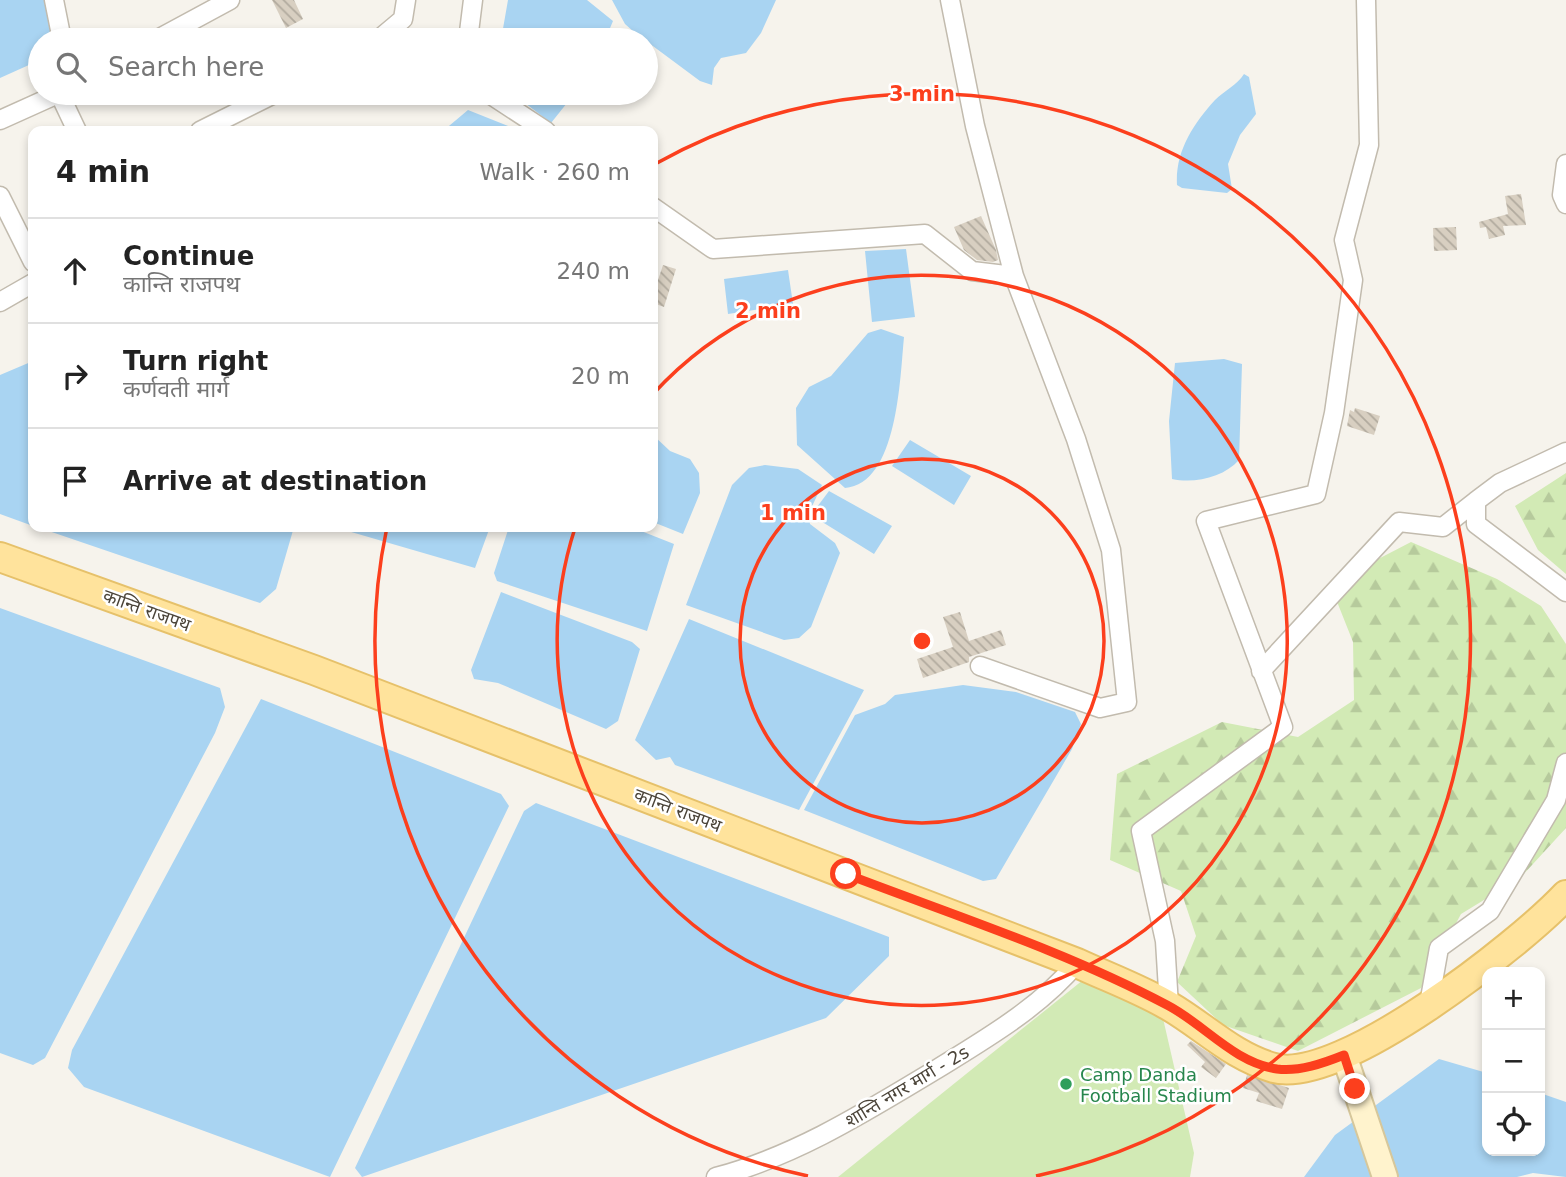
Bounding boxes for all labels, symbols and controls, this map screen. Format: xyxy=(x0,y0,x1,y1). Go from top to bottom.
search box xyxy=(28,28,658,105)
icon: search xyxy=(52,48,90,86)
text: Search here xyxy=(108,52,264,82)
text: 3 min xyxy=(889,82,955,106)
text: 4 min xyxy=(56,154,150,189)
text: Walk · 260 m xyxy=(479,159,630,185)
text: Continue xyxy=(123,241,254,271)
icon: ahead xyxy=(56,252,94,290)
text: 240 m xyxy=(556,258,630,284)
text: कान्ति राजपथ xyxy=(123,271,240,297)
text: 2 min xyxy=(735,299,801,323)
text: Turn right xyxy=(123,346,268,376)
icon: right xyxy=(56,357,94,395)
text: 20 m xyxy=(571,363,630,389)
text: कर्णवती मार्ग xyxy=(123,376,229,402)
icon: arrive xyxy=(56,462,94,500)
text: Arrive at destination xyxy=(123,466,427,496)
text: 1 min xyxy=(760,501,826,525)
street label: कान्ति राजपथ xyxy=(100,584,194,636)
centre of rings xyxy=(910,629,934,653)
street label: कान्ति राजपथ xyxy=(631,784,725,836)
route start xyxy=(830,858,861,889)
map controls xyxy=(1482,967,1545,1156)
button: + xyxy=(1482,967,1545,1030)
button: − xyxy=(1482,1030,1545,1093)
street label: शान्ति नगर मार्ग - 2s xyxy=(841,1041,973,1131)
place label: Camp Danda Football Stadium xyxy=(1080,1064,1232,1106)
route end xyxy=(1339,1073,1370,1104)
marker: Camp Danda Football Stadium xyxy=(1058,1076,1074,1092)
button: locate xyxy=(1482,1093,1545,1156)

